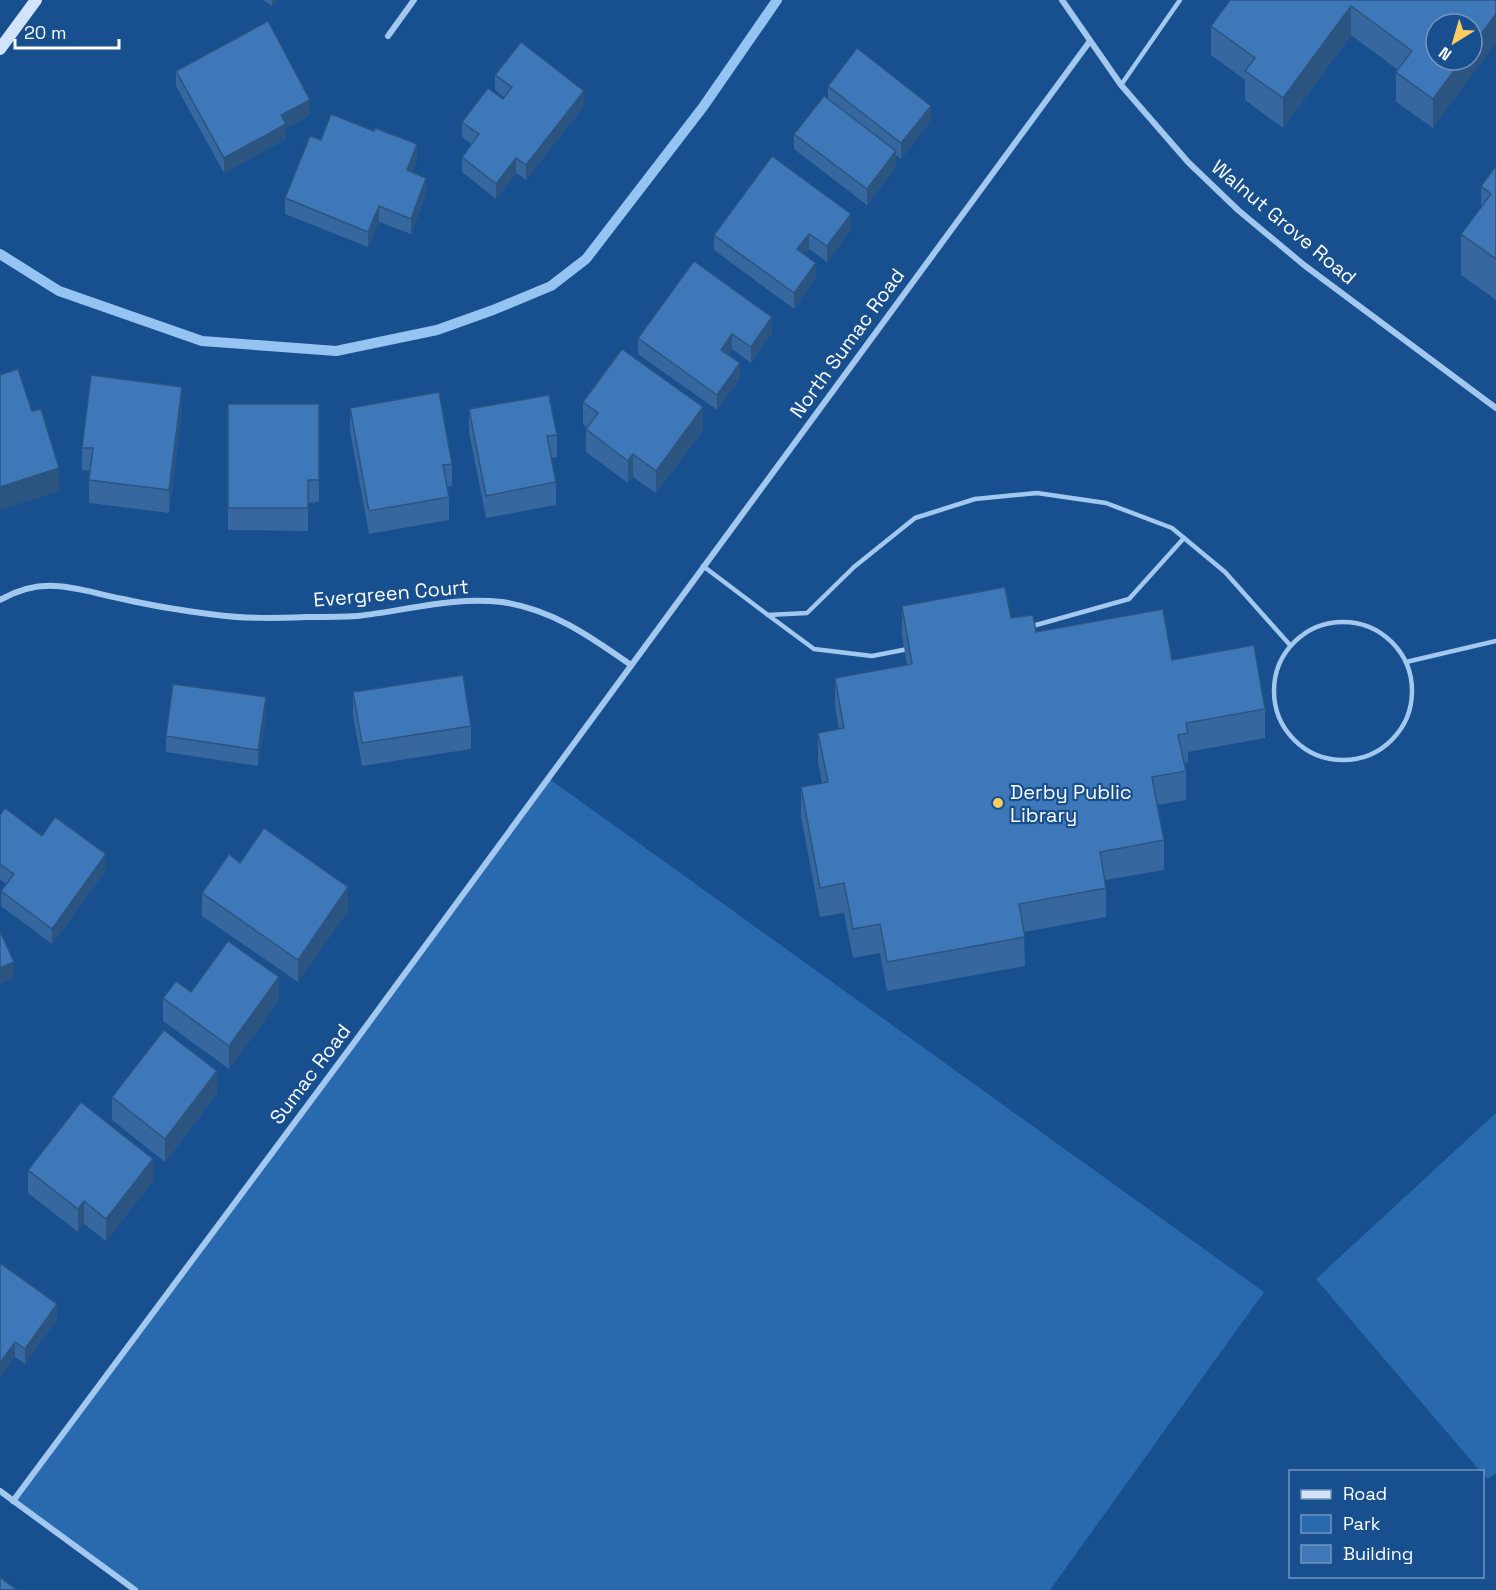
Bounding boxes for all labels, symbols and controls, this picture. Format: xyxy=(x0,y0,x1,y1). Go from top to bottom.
scale bar xyxy=(15,12,118,50)
north arrow xyxy=(1424,12,1484,72)
text: 20 m xyxy=(24,21,67,44)
text: N xyxy=(1435,42,1456,65)
street label: Walnut Grove Road xyxy=(1206,154,1362,290)
street label: North Sumac Road xyxy=(784,263,910,423)
street label: Evergreen Court xyxy=(312,573,470,613)
place label: Derby Public Library xyxy=(1010,779,1132,828)
marker: Derby Public Library xyxy=(991,796,1005,810)
street label: Sumac Road xyxy=(264,1019,356,1129)
legend xyxy=(1289,1470,1484,1578)
text: Road xyxy=(1343,1482,1387,1505)
text: Park xyxy=(1343,1512,1381,1535)
text: Building xyxy=(1343,1542,1413,1565)

